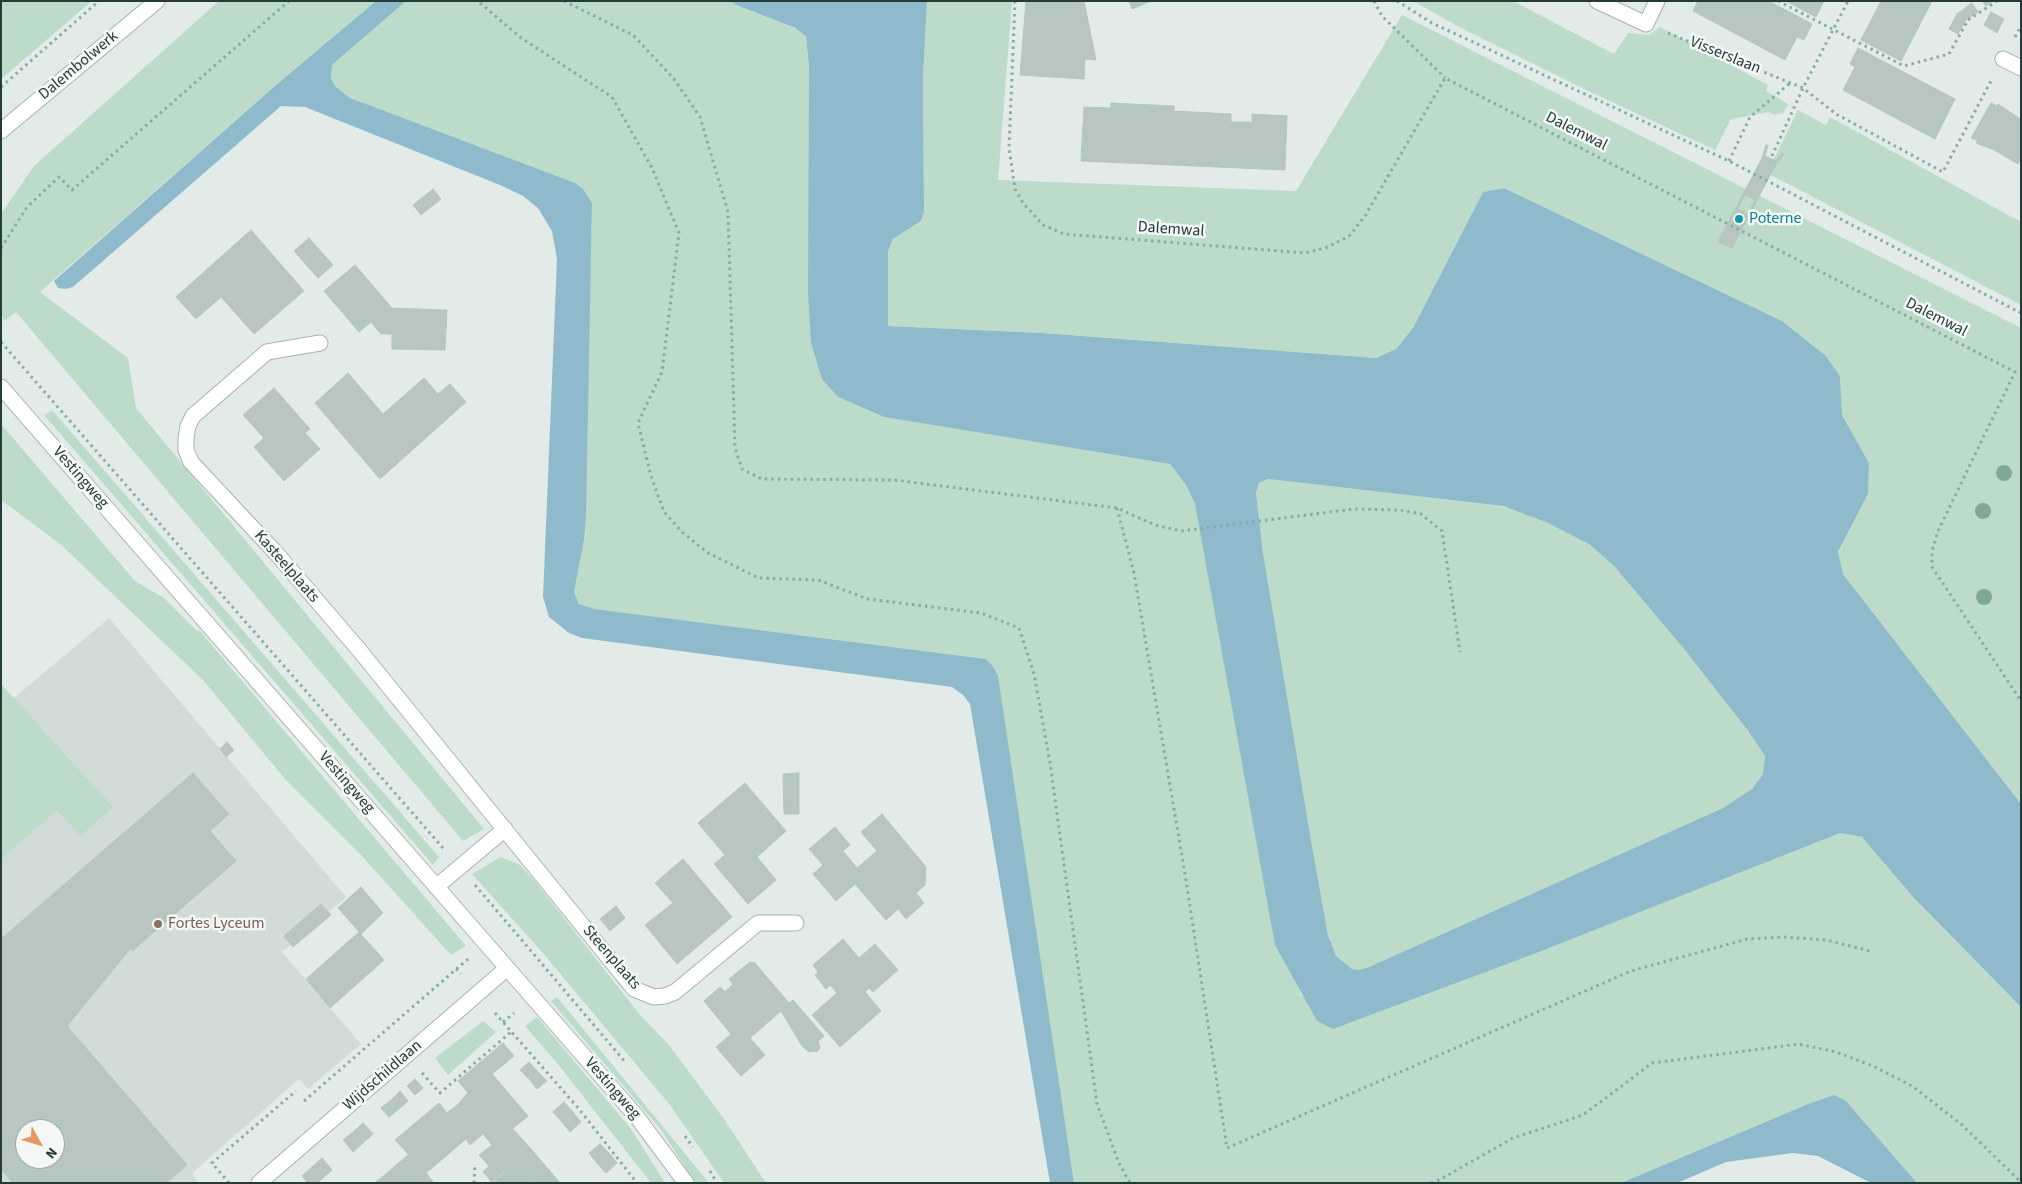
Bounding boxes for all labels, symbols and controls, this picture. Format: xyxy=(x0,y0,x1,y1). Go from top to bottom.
street label: Dalembolwerk xyxy=(35,27,123,105)
street label: Visserslaan xyxy=(1687,33,1763,79)
street label: Dalemwal xyxy=(1542,108,1610,156)
place label: Poterne xyxy=(1749,209,1801,229)
marker: Poterne xyxy=(1733,213,1745,225)
street label: Dalemwal xyxy=(1137,218,1205,242)
street label: Dalemwal xyxy=(1902,294,1970,342)
street label: Vestingweg xyxy=(48,443,112,513)
street label: Kasteelplaats xyxy=(249,527,323,607)
street label: Vestingweg xyxy=(314,748,378,818)
place label: Fortes Lyceum xyxy=(168,914,264,934)
marker: Fortes Lyceum xyxy=(152,918,164,930)
street label: Steenplaats xyxy=(578,922,644,994)
street label: Wijdschildlaan xyxy=(340,1037,426,1115)
street label: Vestingweg xyxy=(580,1054,644,1124)
north arrow xyxy=(15,1119,65,1169)
text: N xyxy=(40,1143,62,1163)

